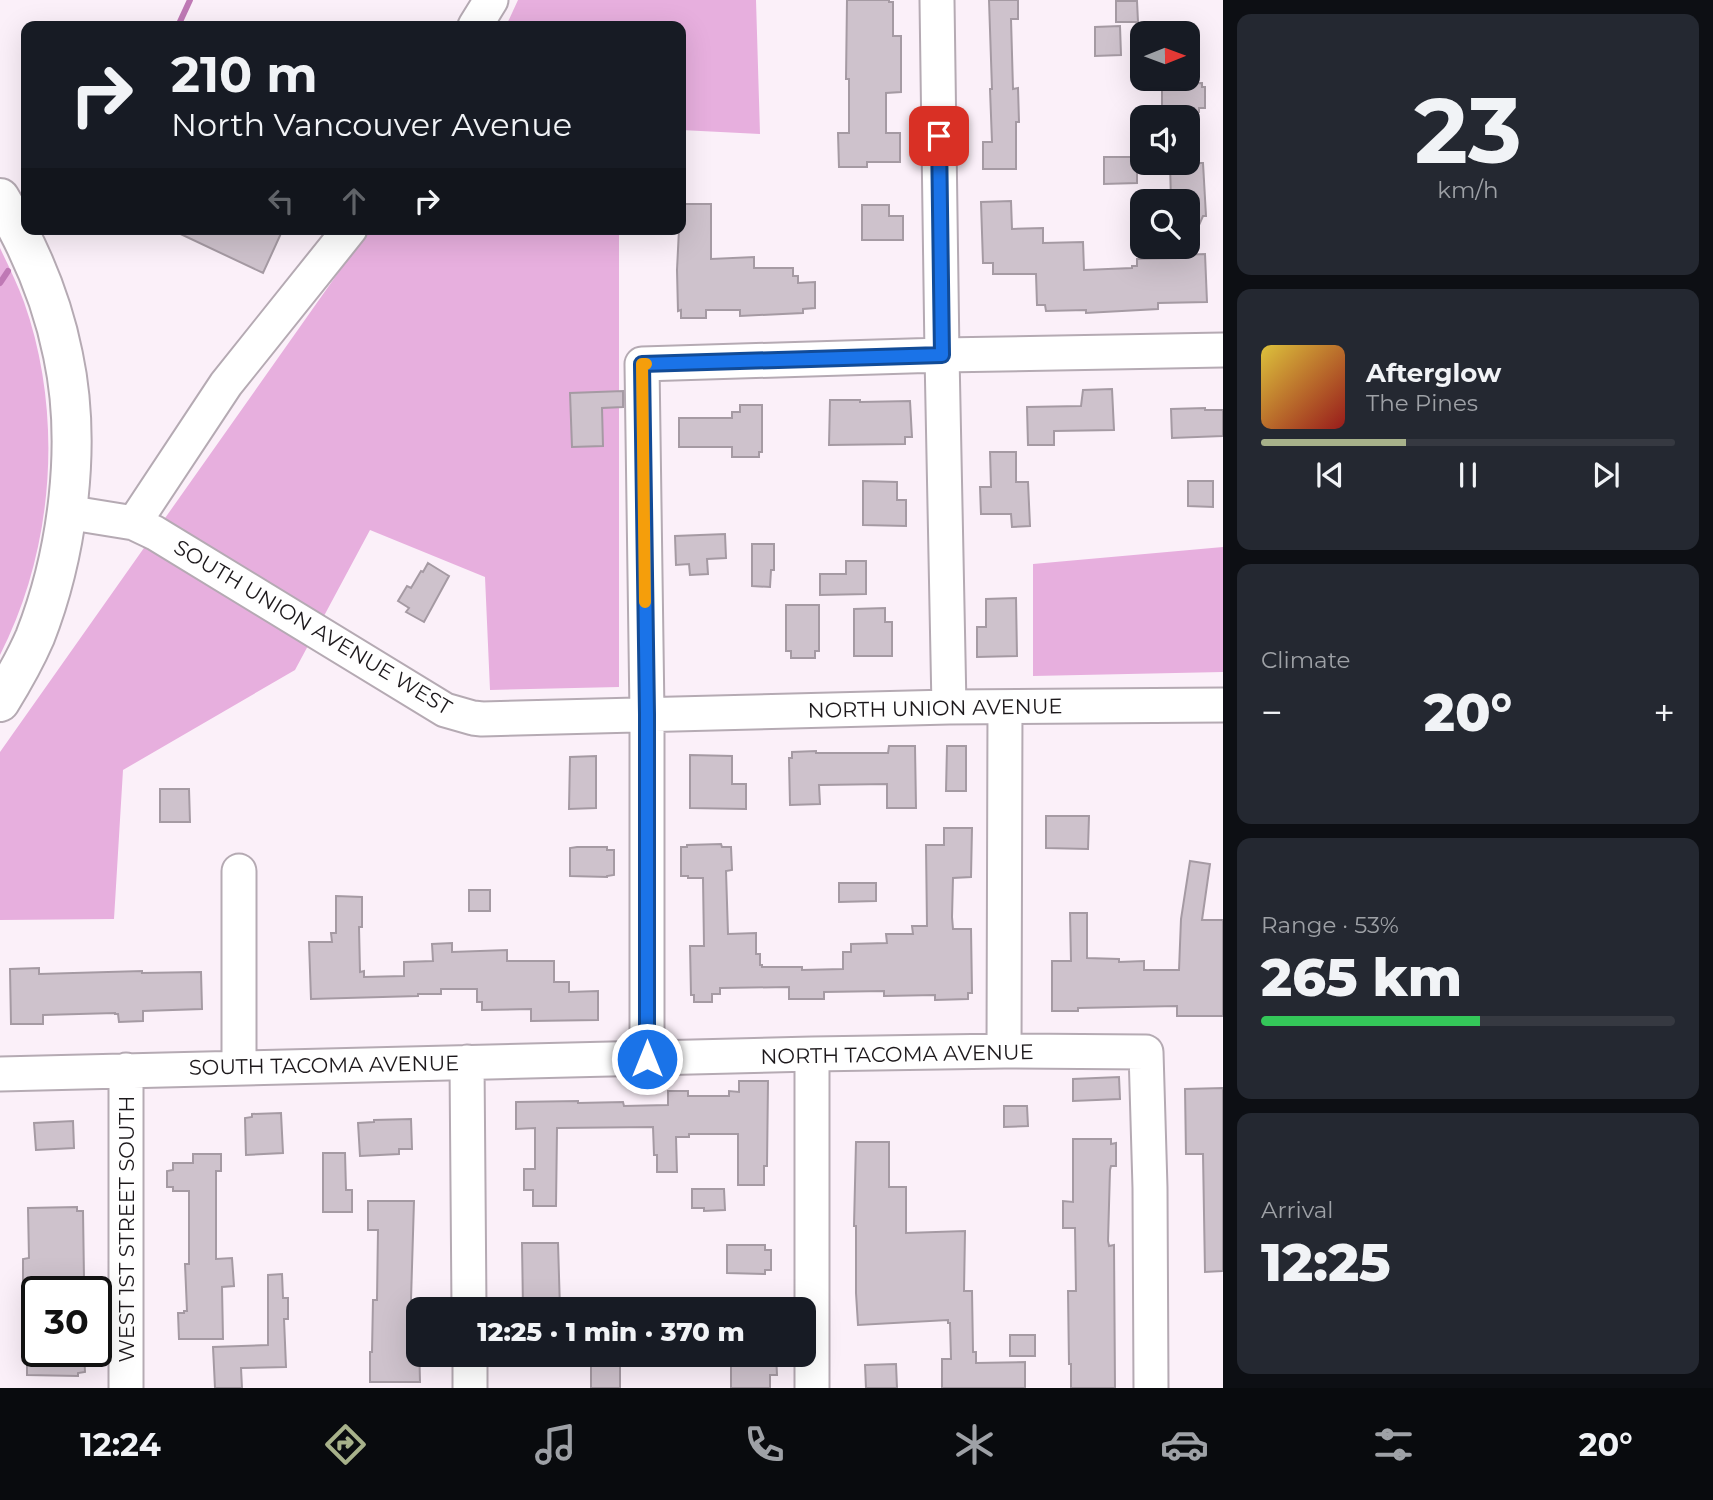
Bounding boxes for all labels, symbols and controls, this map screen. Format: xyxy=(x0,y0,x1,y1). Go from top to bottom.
north arrow xyxy=(1130,21,1200,91)
map controls xyxy=(1130,21,1200,259)
text: 210 m xyxy=(171,45,318,104)
icon: right xyxy=(56,49,147,140)
text: 23 xyxy=(1414,75,1522,186)
text: North Vancouver Avenue xyxy=(171,105,572,144)
button: sound xyxy=(1130,105,1200,175)
pin xyxy=(909,106,969,166)
icon: arrive xyxy=(920,117,958,155)
text: km/h xyxy=(1437,176,1499,204)
icon: left xyxy=(262,182,300,220)
icon: ahead xyxy=(335,182,373,220)
icon: right xyxy=(408,182,446,220)
button: search xyxy=(1130,189,1200,259)
text: Afterglow xyxy=(1366,357,1501,389)
text: The Pines xyxy=(1366,389,1478,417)
icon: previous xyxy=(1311,456,1349,494)
icon: pause xyxy=(1449,456,1487,494)
icon: next xyxy=(1587,456,1625,494)
street label: SOUTH UNION AVENUE WEST xyxy=(170,534,456,720)
text: Climate xyxy=(1261,646,1350,674)
text: 20° xyxy=(1424,681,1512,744)
text: − xyxy=(1261,689,1283,736)
text: + xyxy=(1653,689,1675,736)
street label: NORTH UNION AVENUE xyxy=(807,693,1063,723)
text: Range · 53% xyxy=(1261,911,1399,939)
text: 265 km xyxy=(1261,946,1462,1009)
position arrow xyxy=(610,1022,684,1096)
street label: NORTH TACOMA AVENUE xyxy=(760,1039,1034,1069)
street label: SOUTH TACOMA AVENUE xyxy=(189,1050,459,1080)
street label: WEST 1ST STREET SOUTH xyxy=(114,1096,139,1362)
text: Arrival xyxy=(1261,1196,1334,1224)
text: 12:25 xyxy=(1261,1231,1391,1294)
speed limit sign: 30 xyxy=(21,1276,112,1367)
text: 12:25 · 1 min · 370 m xyxy=(477,1316,745,1348)
icon: directions xyxy=(321,1420,370,1469)
icon: music xyxy=(531,1420,580,1469)
icon: phone xyxy=(740,1420,789,1469)
icon: climate xyxy=(950,1420,999,1469)
icon: car xyxy=(1160,1420,1209,1469)
icon: filters xyxy=(1369,1420,1418,1469)
text: 12:24 xyxy=(80,1425,161,1464)
text: 20° xyxy=(1579,1425,1633,1464)

